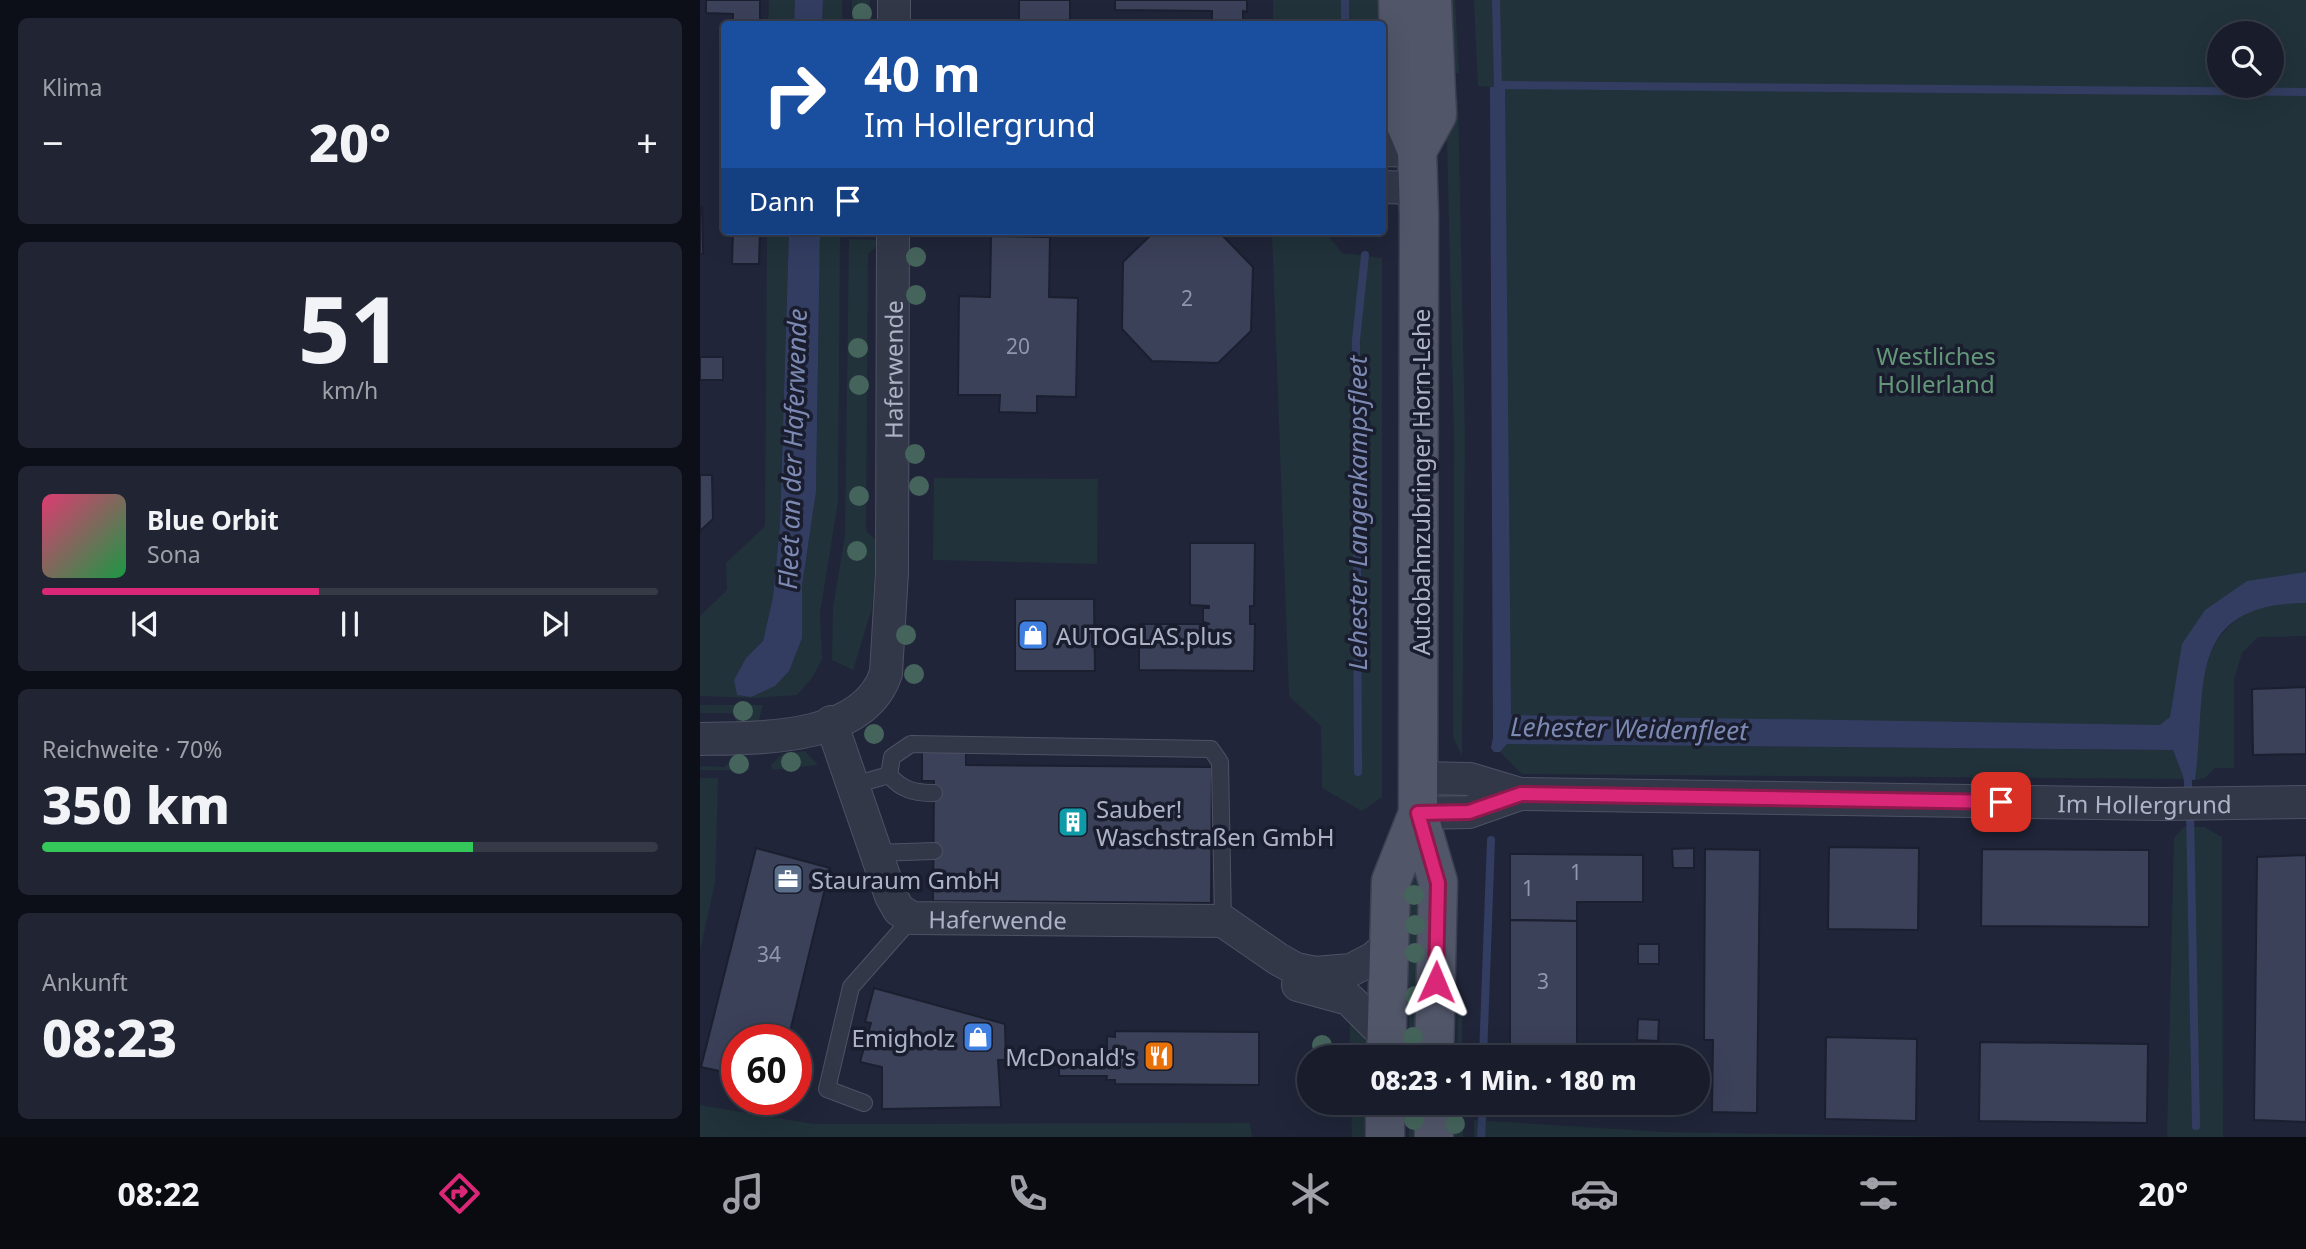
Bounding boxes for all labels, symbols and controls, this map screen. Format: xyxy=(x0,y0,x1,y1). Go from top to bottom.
map controls xyxy=(2207,21,2284,98)
button: search xyxy=(2207,21,2284,98)
text: 40 m xyxy=(864,40,981,106)
icon: right xyxy=(749,49,840,140)
text: Klima xyxy=(42,71,103,103)
text: Im Hollergrund xyxy=(864,103,1096,146)
text: 20° xyxy=(309,106,391,177)
text: − xyxy=(42,116,64,168)
text: + xyxy=(636,116,658,168)
icon: arrive xyxy=(829,182,867,220)
text: Dann xyxy=(749,183,815,219)
text: 51 xyxy=(298,266,402,390)
house number: 2 xyxy=(1181,284,1193,312)
street label: Haferwende xyxy=(876,300,909,439)
water label: Fleet an der Haferwende xyxy=(769,308,815,590)
street label: Autobahnzubringer Horn-Lehe xyxy=(1404,309,1437,655)
house number: 20 xyxy=(1006,332,1030,360)
park label: Westliches Hollerland xyxy=(1876,339,1996,400)
water label: Lehester Langenkampsfleet xyxy=(1339,354,1375,670)
text: km/h xyxy=(322,374,378,406)
text: Blue Orbit xyxy=(147,502,279,538)
text: Sona xyxy=(147,538,201,570)
icon: previous xyxy=(126,605,164,643)
icon: pause xyxy=(331,605,369,643)
icon: next xyxy=(536,605,574,643)
shop icon: AUTOGLAS.plus xyxy=(1016,618,1050,652)
place label: AUTOGLAS.plus xyxy=(1056,619,1233,652)
water label: Lehester Weidenfleet xyxy=(1510,708,1749,748)
text: Reichweite · 70% xyxy=(42,733,222,765)
text: 350 km xyxy=(42,768,230,839)
pin xyxy=(1971,772,2031,832)
icon: arrive xyxy=(1982,783,2020,821)
street label: Im Hollergrund xyxy=(2057,786,2232,821)
place label: Sauber! Waschstraßen GmbH xyxy=(1096,792,1334,853)
building icon: Sauber! Waschstraßen GmbH xyxy=(1056,805,1090,839)
house number: 1 xyxy=(1570,858,1582,886)
office icon: Stauraum GmbH xyxy=(771,862,805,896)
place label: Stauraum GmbH xyxy=(811,863,1000,896)
house number: 1 xyxy=(1522,874,1534,902)
street label: Haferwende xyxy=(928,902,1067,936)
house number: 34 xyxy=(757,940,781,968)
position arrow xyxy=(1399,945,1473,1019)
text: Ankunft xyxy=(42,966,128,998)
house number: 3 xyxy=(1537,967,1549,995)
text: 08:23 xyxy=(42,1001,177,1072)
shop icon: Emigholz xyxy=(961,1020,995,1054)
place label: Emigholz xyxy=(851,1021,955,1054)
speed limit sign: 60 xyxy=(721,1024,812,1115)
restaurant icon: McDonald's xyxy=(1142,1039,1176,1073)
place label: McDonald's xyxy=(1005,1040,1136,1073)
text: 08:23 · 1 Min. · 180 m xyxy=(1370,1062,1637,1098)
icon: directions xyxy=(435,1169,484,1218)
icon: music xyxy=(719,1169,768,1218)
icon: phone xyxy=(1003,1169,1052,1218)
icon: climate xyxy=(1286,1169,1335,1218)
icon: car xyxy=(1570,1169,1619,1218)
icon: filters xyxy=(1854,1169,1903,1218)
text: 08:22 xyxy=(117,1172,200,1215)
text: 20° xyxy=(2138,1172,2188,1215)

